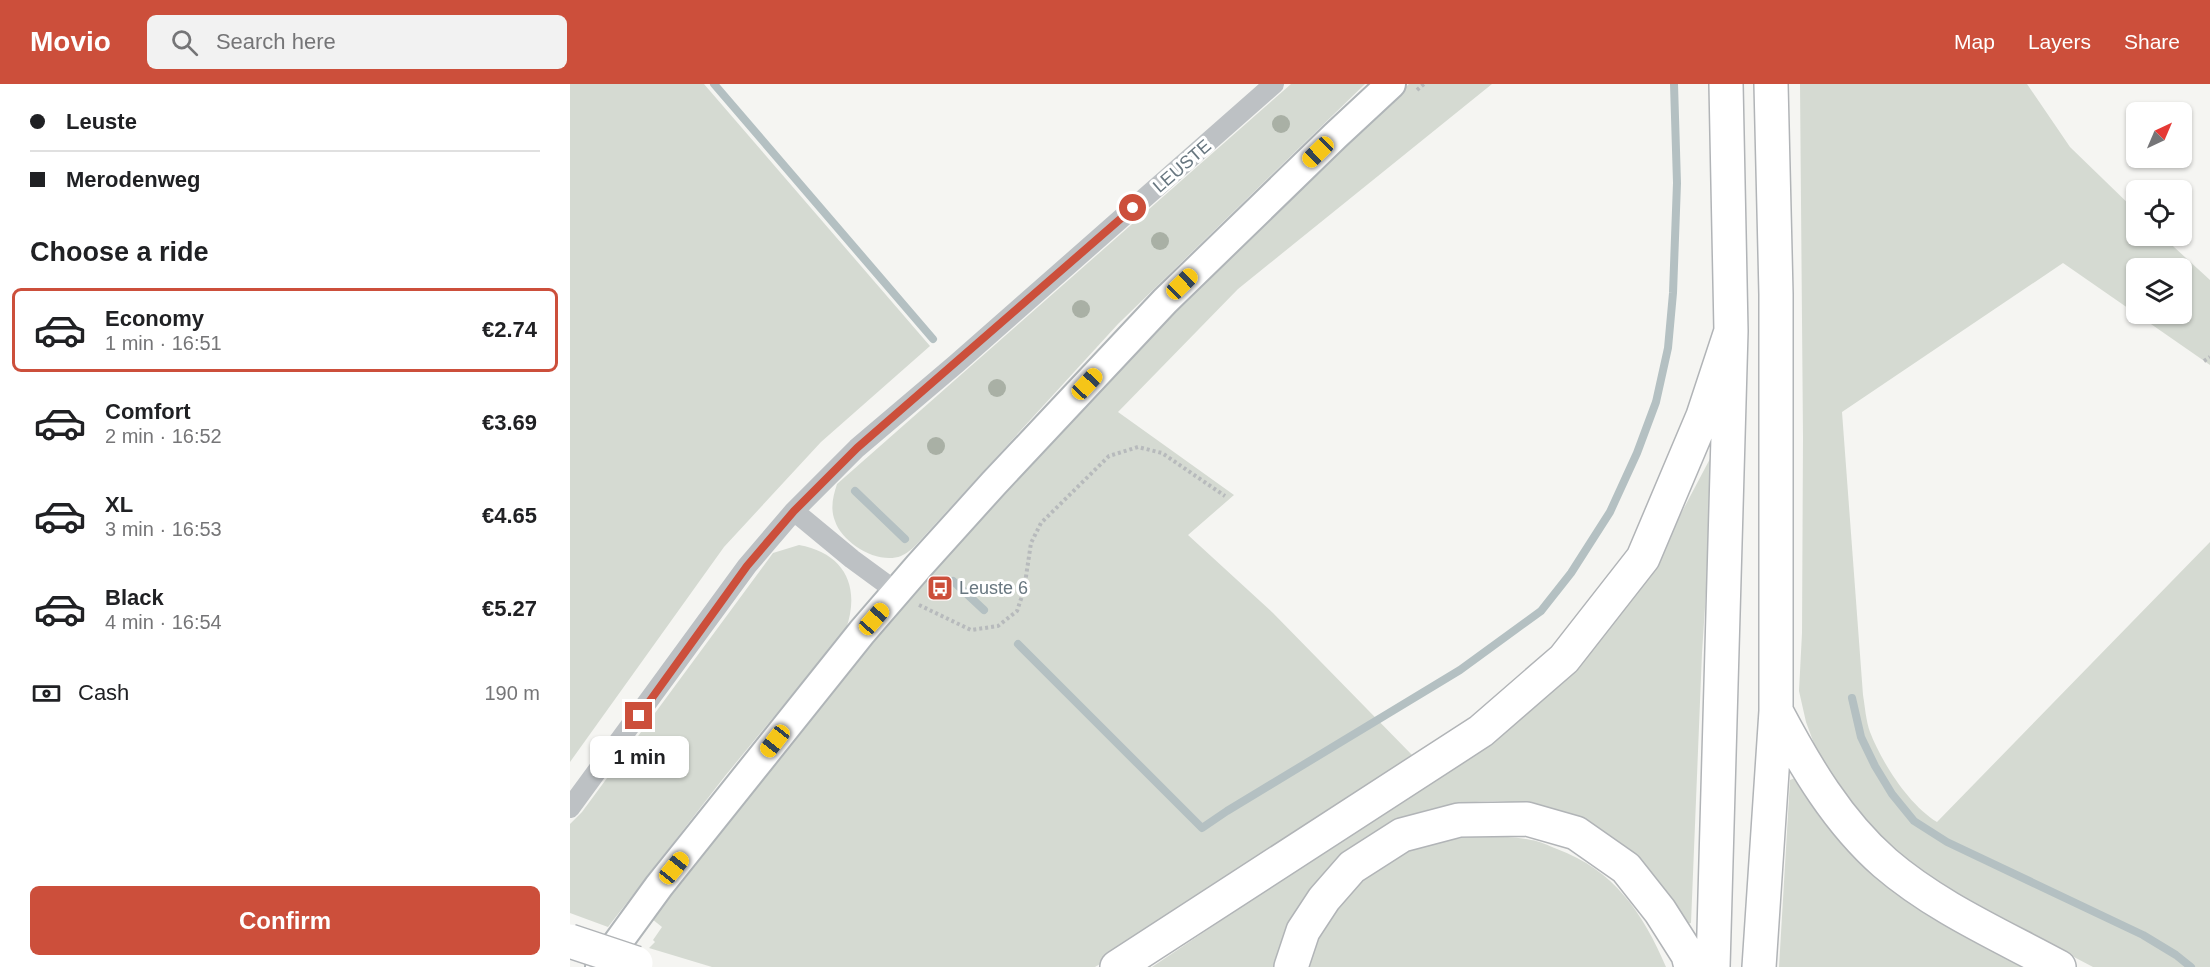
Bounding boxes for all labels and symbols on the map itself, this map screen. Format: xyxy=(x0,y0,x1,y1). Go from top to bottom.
north arrow xyxy=(2126,102,2192,168)
car xyxy=(1299,133,1337,171)
street label: LEUSTE xyxy=(1149,135,1215,197)
route start xyxy=(1119,194,1146,221)
car xyxy=(1163,265,1201,303)
car xyxy=(1068,365,1106,403)
bus stop icon: Leuste 6 xyxy=(925,573,955,603)
place label: Leuste 6 xyxy=(959,578,1028,598)
car xyxy=(855,600,893,638)
route end xyxy=(625,702,652,729)
car xyxy=(757,721,793,761)
callout: 1 min xyxy=(590,737,688,779)
car xyxy=(656,848,692,888)

